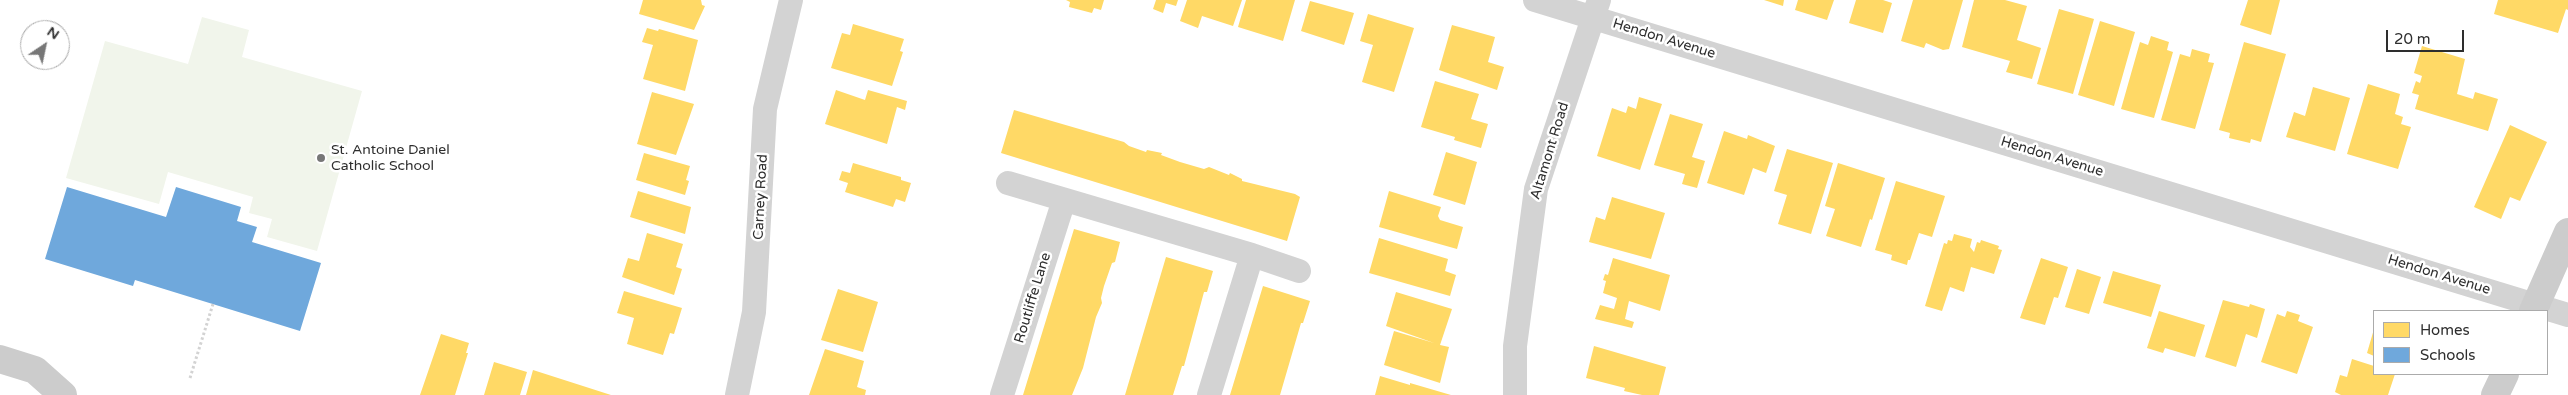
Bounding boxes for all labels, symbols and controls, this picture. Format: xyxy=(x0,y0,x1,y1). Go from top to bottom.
street label: Hendon Avenue xyxy=(1611,15,1717,63)
north arrow xyxy=(20,20,70,70)
scale bar xyxy=(2388,20,2466,52)
text: N xyxy=(44,23,63,43)
text: 20 m xyxy=(2394,30,2431,48)
street label: Altamont Road xyxy=(1527,100,1573,202)
street label: Hendon Avenue xyxy=(1999,133,2105,181)
place label: St. Antoine Daniel Catholic School xyxy=(331,142,450,174)
marker: St. Antoine Daniel Catholic School xyxy=(315,152,327,164)
street label: Carney Road xyxy=(750,154,772,240)
street label: Routliffe Lane xyxy=(1011,251,1055,345)
street label: Hendon Avenue xyxy=(2386,251,2492,299)
legend xyxy=(2373,310,2548,375)
text: Homes xyxy=(2420,321,2470,339)
text: Schools xyxy=(2420,346,2476,364)

